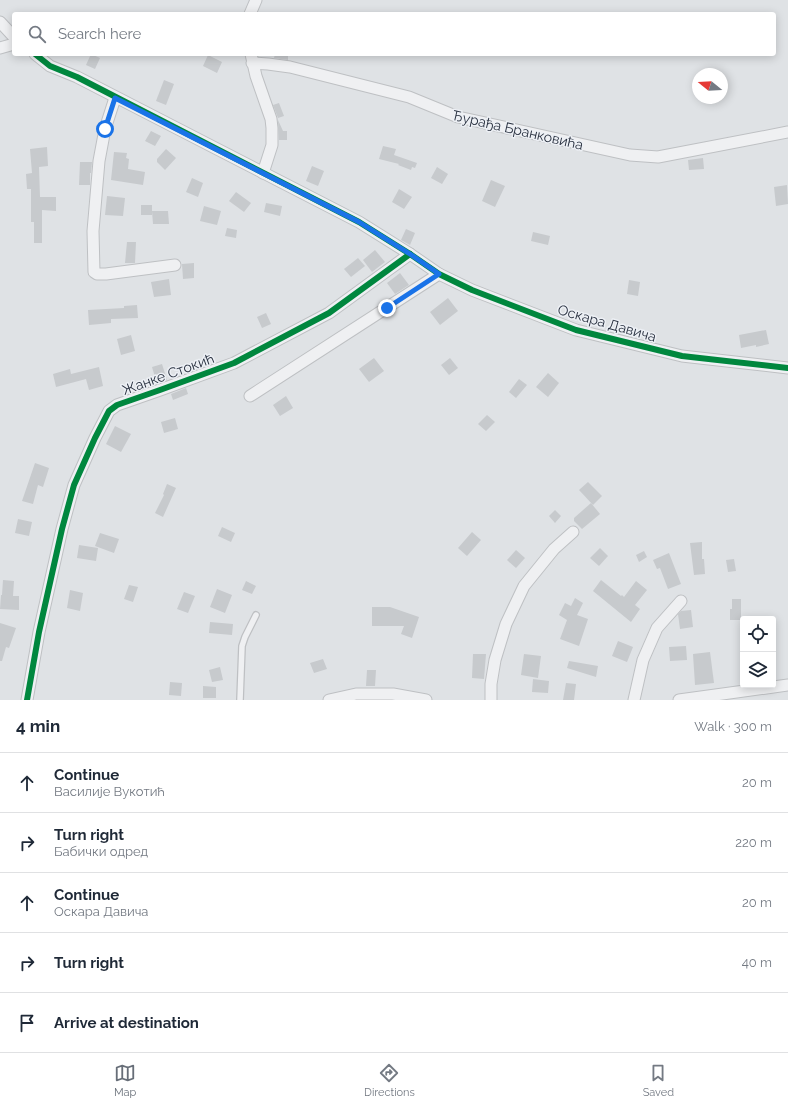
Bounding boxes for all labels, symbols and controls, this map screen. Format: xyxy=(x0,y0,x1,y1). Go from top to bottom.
search box xyxy=(12,12,776,56)
icon: search xyxy=(26,23,48,45)
text: Search here xyxy=(58,25,141,43)
north arrow xyxy=(692,68,728,104)
street label: Ђурађа Бранковића xyxy=(451,107,585,153)
route start xyxy=(96,120,114,138)
route end xyxy=(378,299,396,317)
street label: Оскара Давича xyxy=(556,301,658,345)
street label: Жанке Стокић xyxy=(120,350,216,398)
map controls xyxy=(740,616,776,688)
button: locate xyxy=(740,616,776,652)
button: layers xyxy=(740,652,776,688)
text: 4 min xyxy=(16,716,60,736)
text: Walk · 300 m xyxy=(694,719,772,734)
text: Continue xyxy=(54,766,119,784)
icon: ahead xyxy=(16,772,38,794)
text: 20 m xyxy=(742,775,772,790)
text: Василије Вукотић xyxy=(54,784,165,799)
text: Turn right xyxy=(54,826,124,844)
icon: right xyxy=(16,832,38,854)
text: 220 m xyxy=(735,835,772,850)
text: Бабички одред xyxy=(54,844,148,859)
text: Continue xyxy=(54,886,119,904)
icon: ahead xyxy=(16,892,38,914)
text: 20 m xyxy=(742,895,772,910)
text: Оскара Давича xyxy=(54,904,148,919)
icon: right xyxy=(16,952,38,974)
text: Turn right xyxy=(54,954,124,972)
text: 40 m xyxy=(742,955,772,970)
icon: arrive xyxy=(16,1012,38,1034)
text: Arrive at destination xyxy=(54,1014,199,1032)
tab: Map xyxy=(114,1062,136,1099)
tab: Directions xyxy=(364,1062,415,1099)
tab: Saved xyxy=(643,1062,674,1099)

